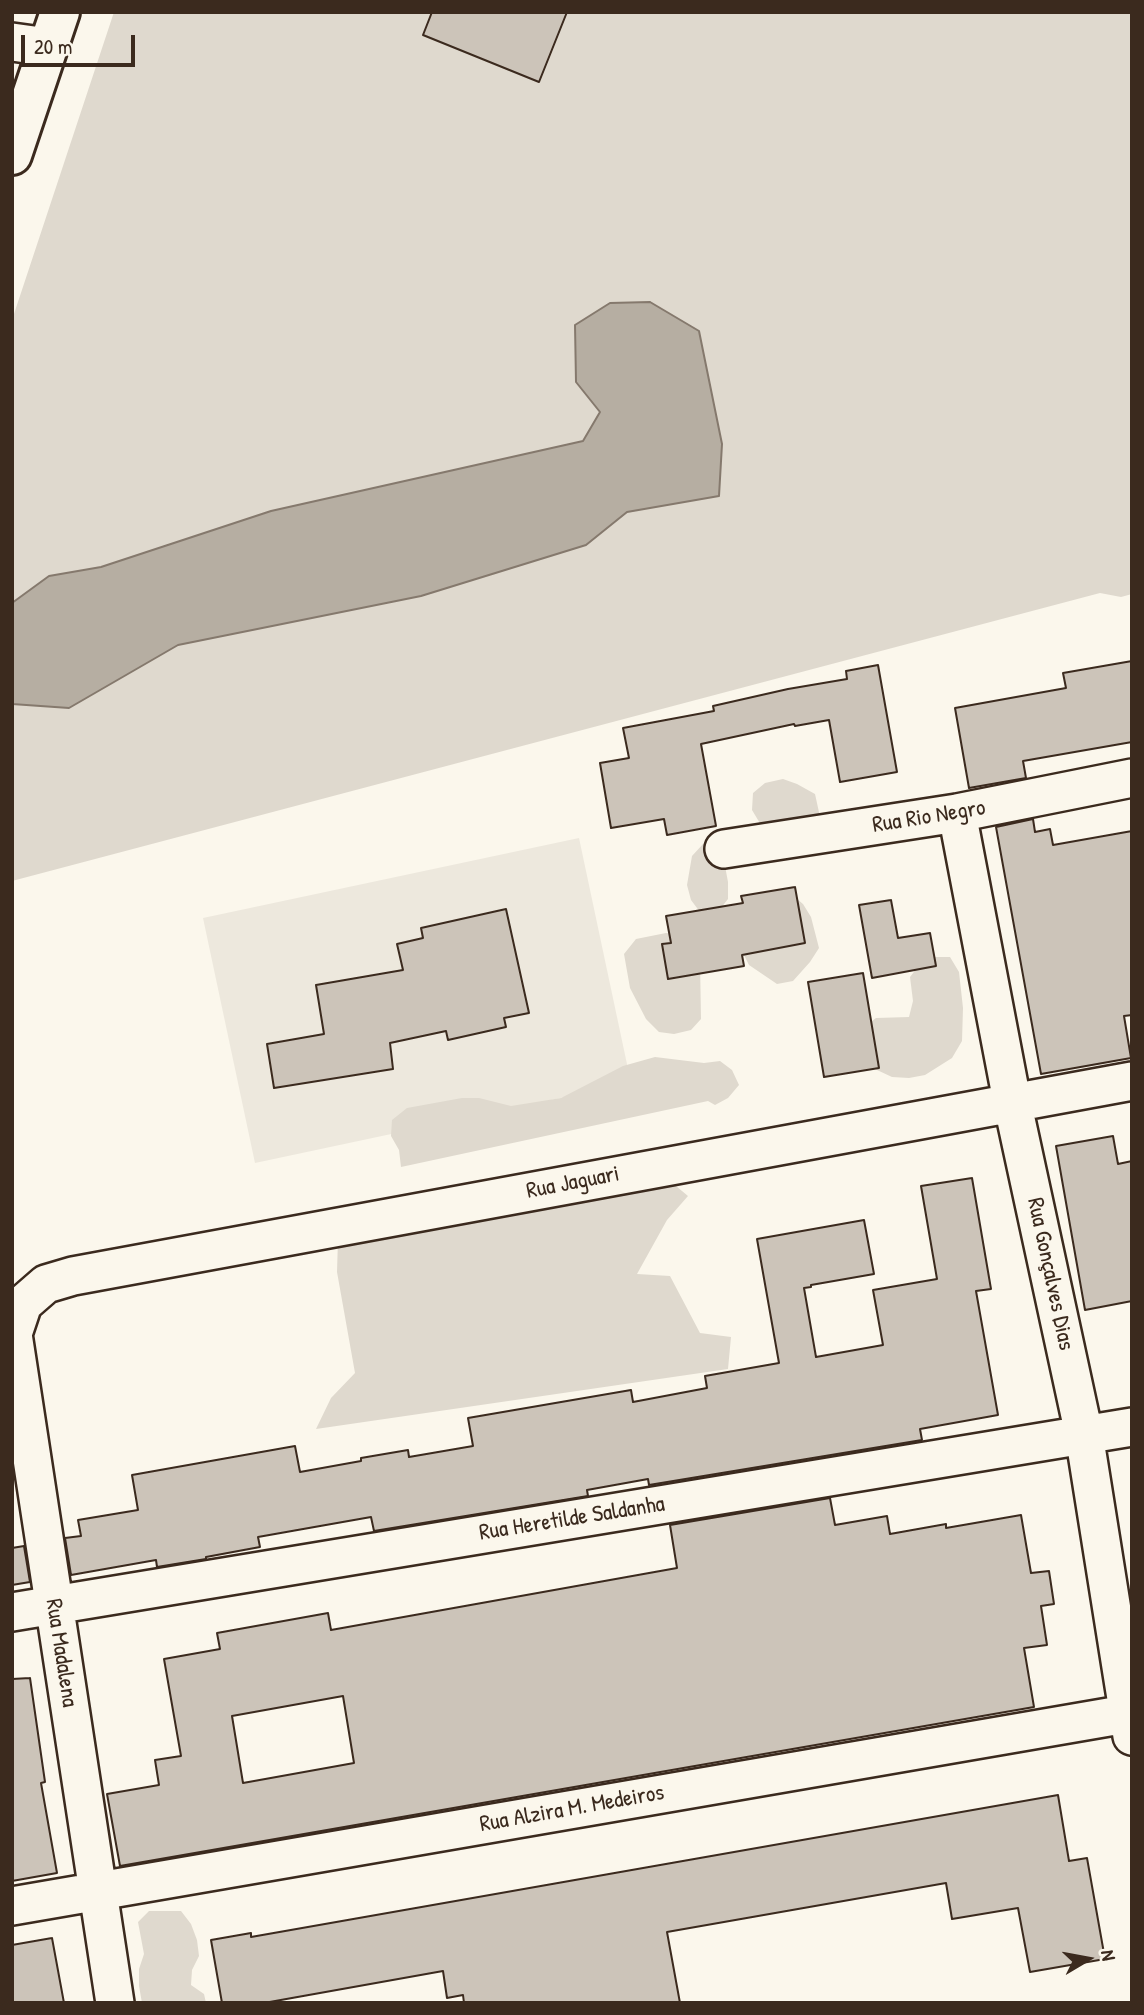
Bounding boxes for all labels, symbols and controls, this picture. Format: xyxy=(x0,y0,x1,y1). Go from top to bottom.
scale bar xyxy=(24,21,138,65)
text: 20 m xyxy=(34,32,72,61)
street label: Rua Rio Negro xyxy=(871,794,987,840)
street label: Rua Jaguari xyxy=(524,1160,622,1206)
street label: Rua Gonçalves Dias xyxy=(1020,1195,1080,1353)
street label: Rua Heretilde Saldanha xyxy=(477,1491,667,1547)
street label: Rua Madalena xyxy=(39,1597,83,1709)
street label: Rua Alzira M. Medeiros xyxy=(478,1779,666,1839)
north arrow xyxy=(1053,1924,1123,1994)
text: N xyxy=(1095,1948,1122,1963)

